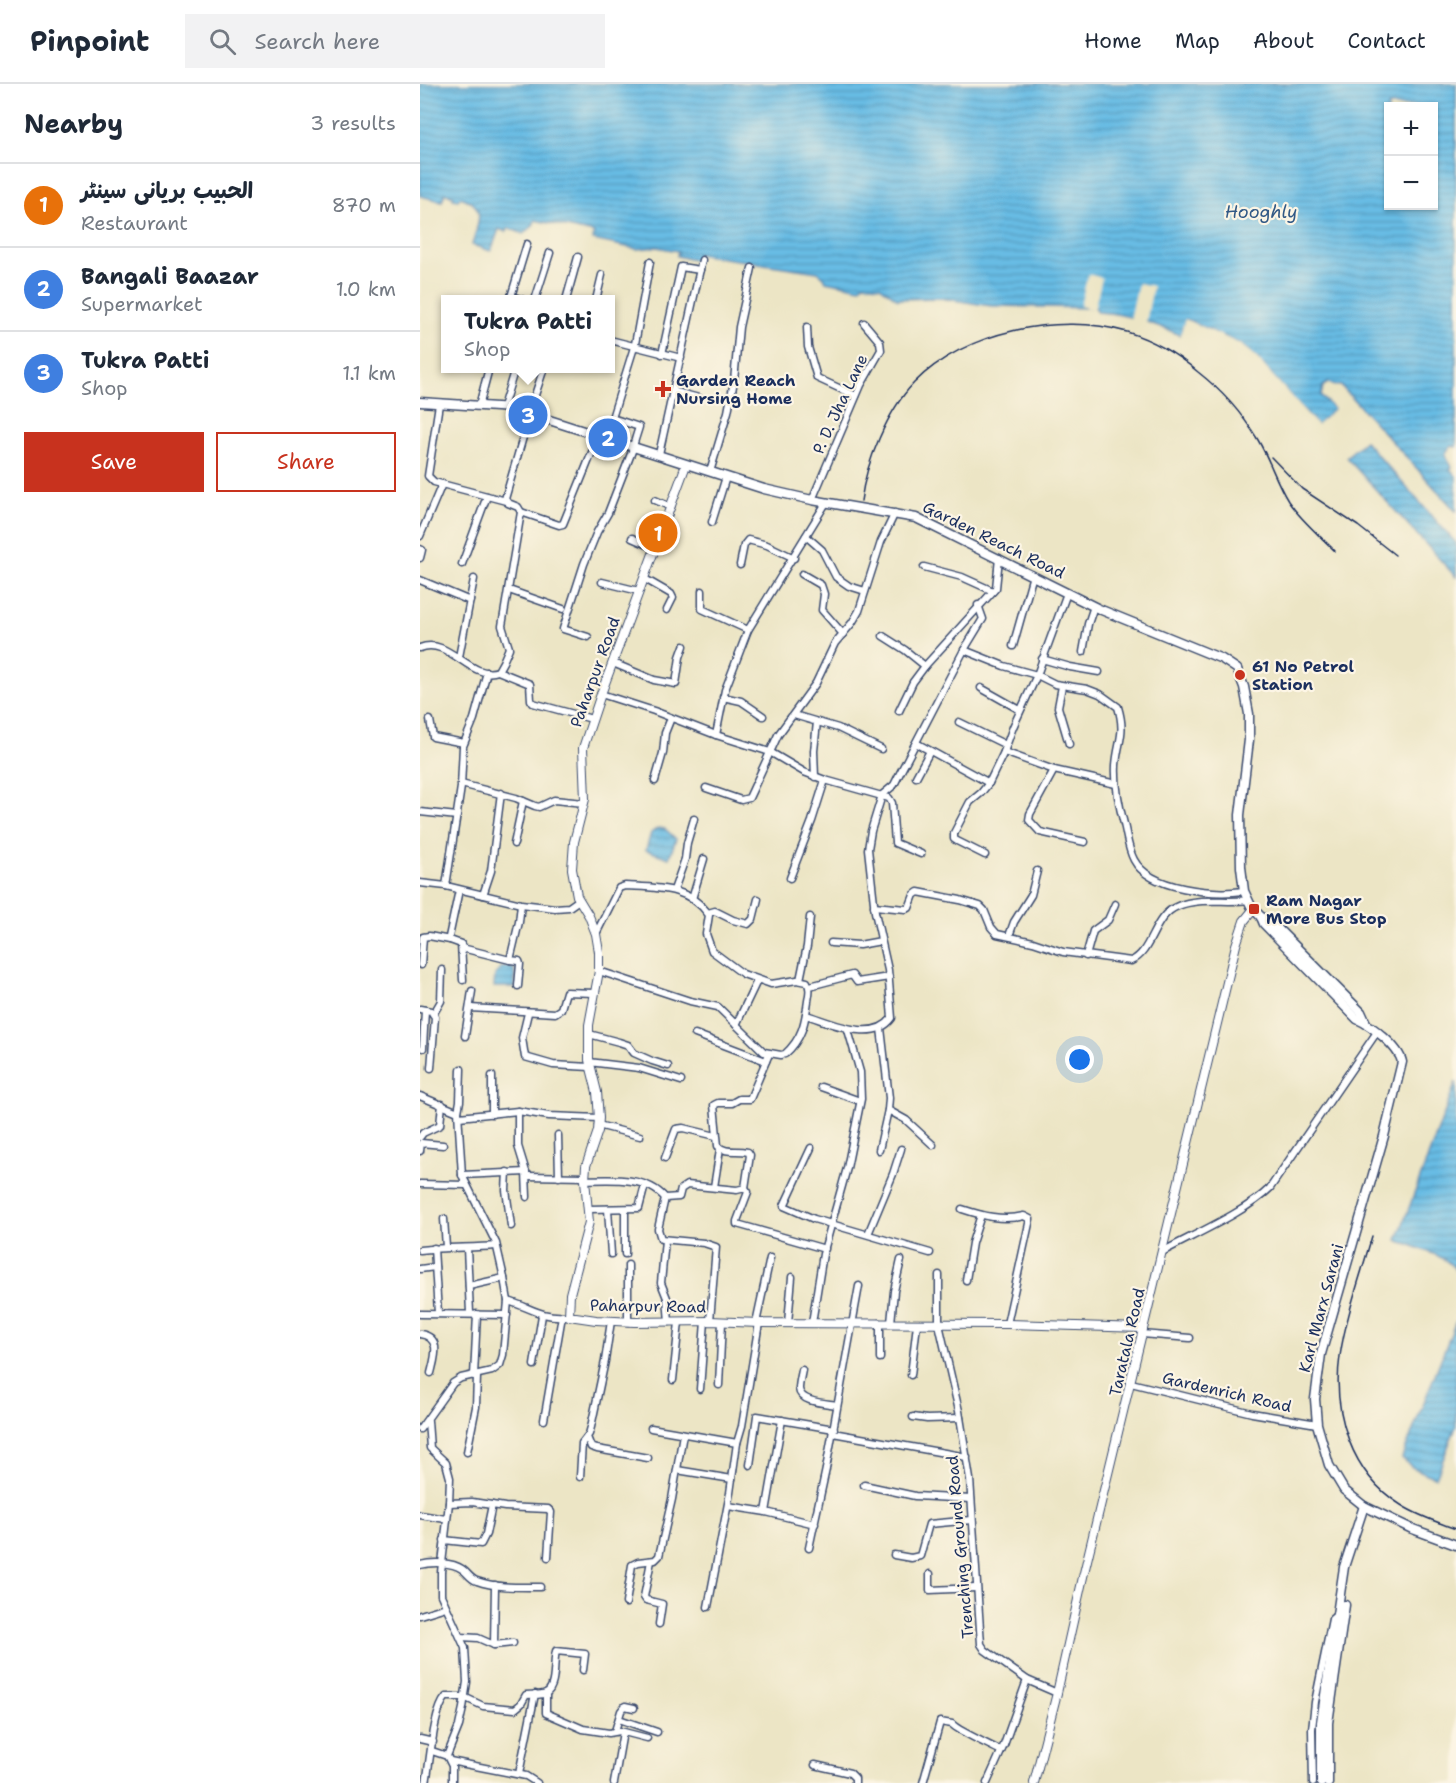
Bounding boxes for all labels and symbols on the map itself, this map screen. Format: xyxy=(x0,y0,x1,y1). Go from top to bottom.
water label: Hooghly xyxy=(1225,200,1297,224)
street label: P. D. Jha Lane xyxy=(808,351,872,457)
place label: Garden Reach Nursing Home xyxy=(676,370,796,409)
marker: Garden Reach Nursing Home xyxy=(654,380,672,398)
pin: 3 xyxy=(508,392,548,438)
pin: 2 xyxy=(588,416,627,460)
street label: Garden Reach Road xyxy=(919,496,1069,584)
pin: 1 xyxy=(638,510,678,556)
street label: Paharpur Road xyxy=(565,614,625,730)
place label: 61 No Petrol Station xyxy=(1252,656,1354,695)
marker: 61 No Petrol Station xyxy=(1233,668,1247,682)
place label: Ram Nagar More Bus Stop xyxy=(1266,890,1387,929)
marker: Ram Nagar More Bus Stop xyxy=(1247,902,1261,916)
your location xyxy=(1065,1045,1094,1074)
street label: Karl Marx Sarani xyxy=(1294,1241,1348,1375)
street label: Taratala Road xyxy=(1104,1286,1150,1398)
street label: Paharpur Road xyxy=(590,1294,706,1318)
street label: Gardenrich Road xyxy=(1160,1367,1294,1417)
street label: Trenching Ground Road xyxy=(942,1455,978,1639)

